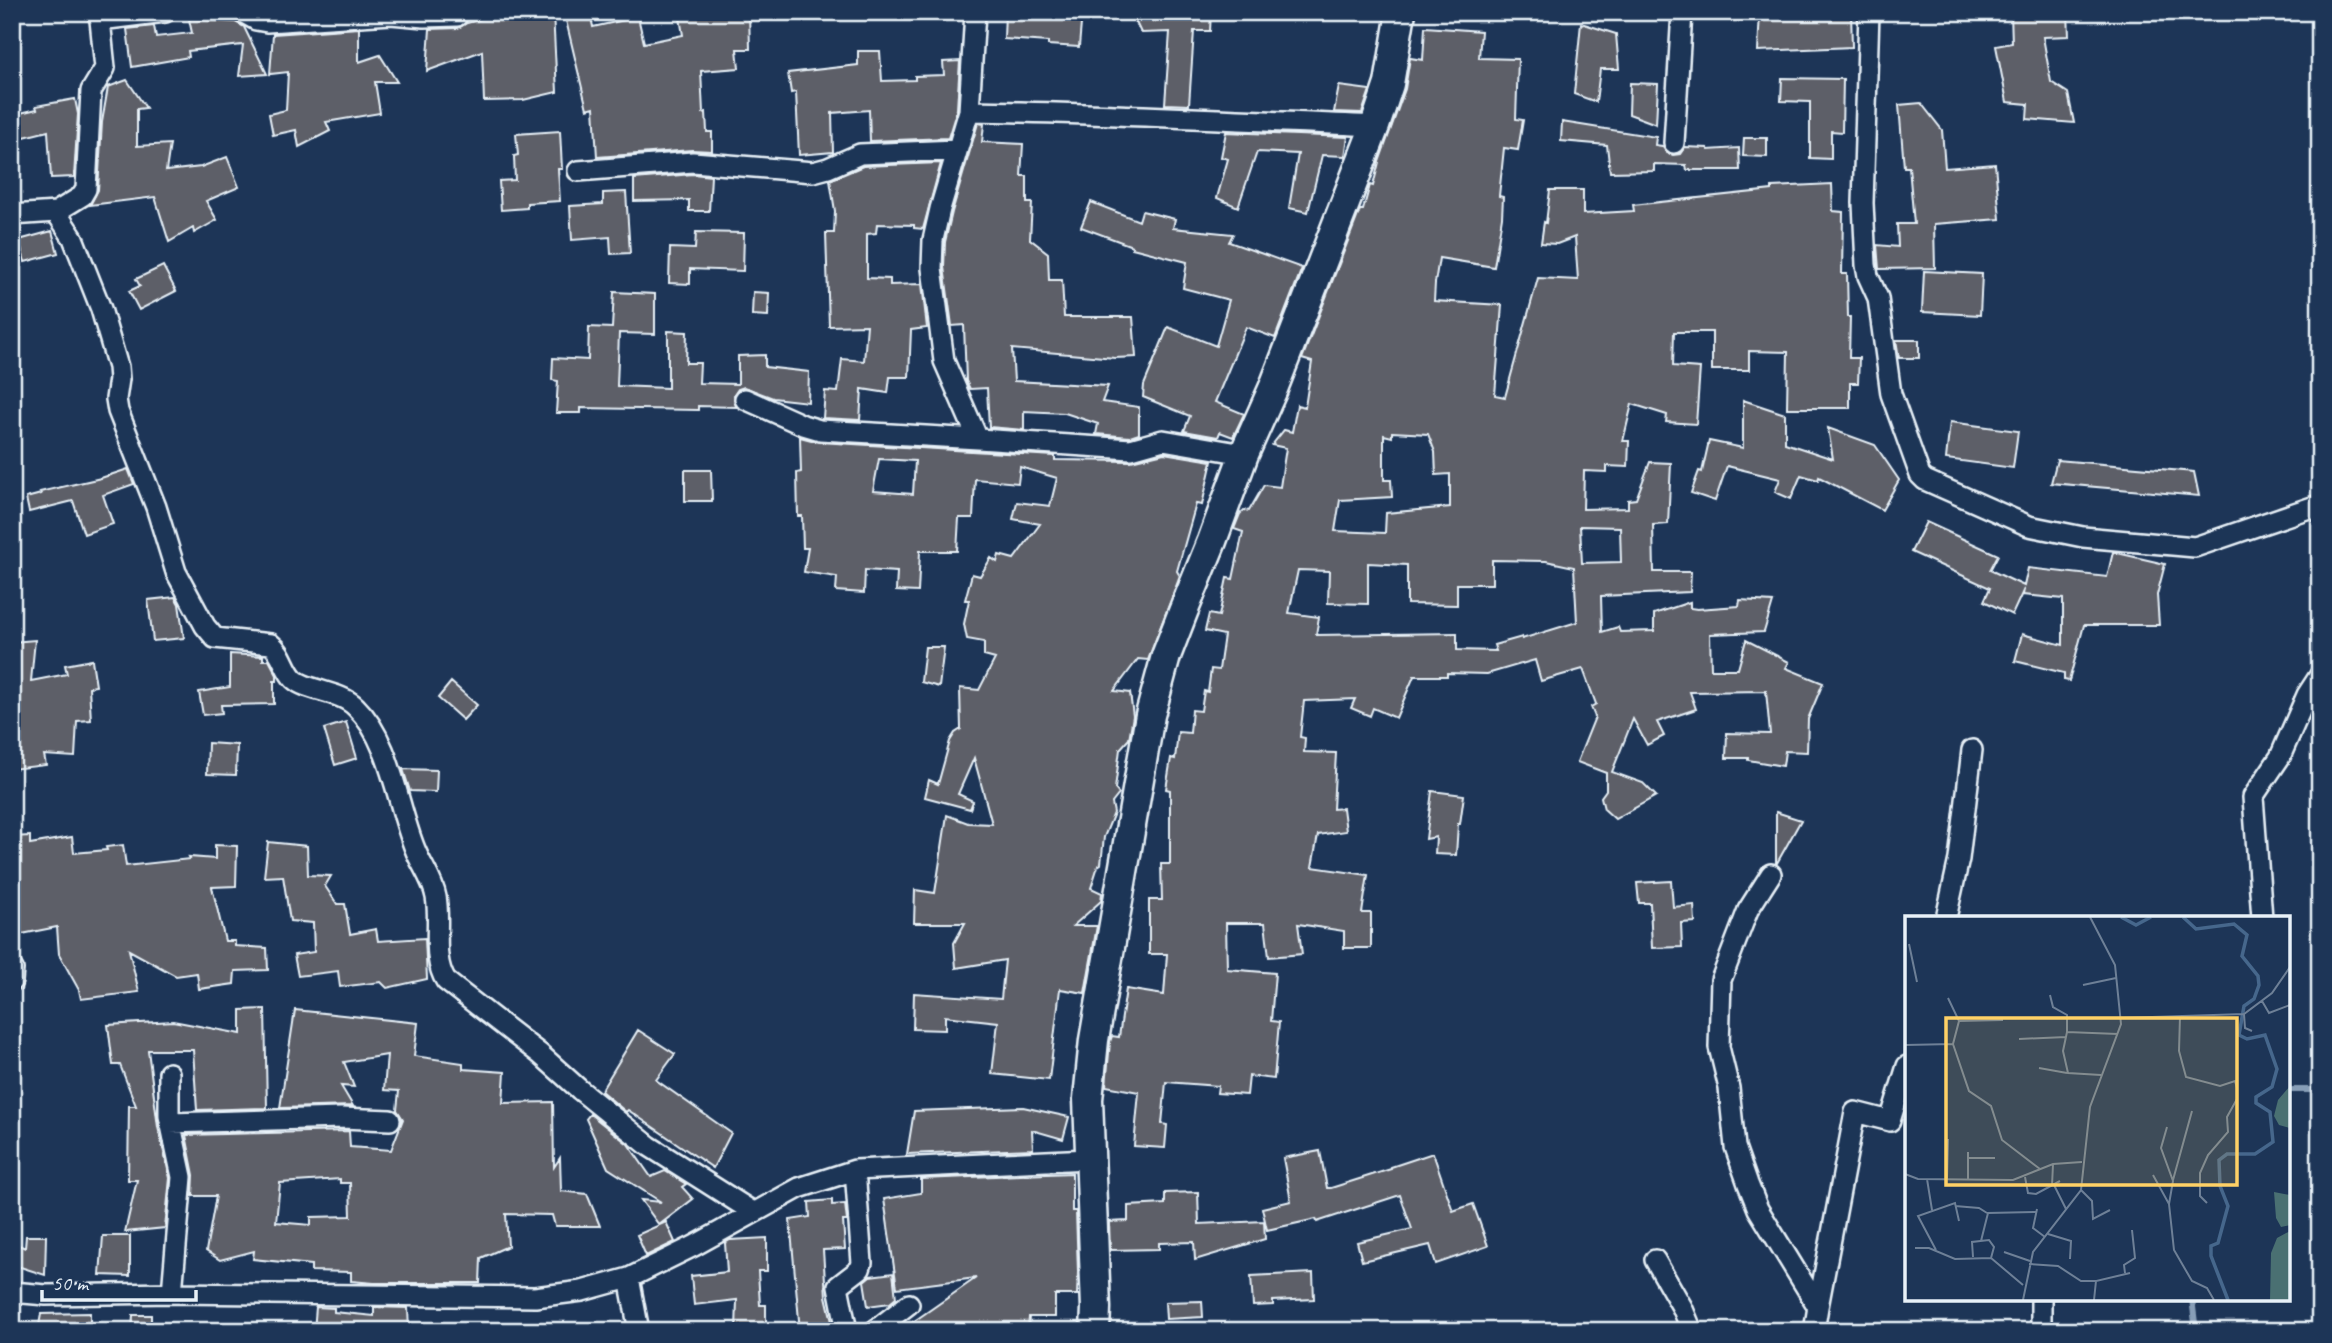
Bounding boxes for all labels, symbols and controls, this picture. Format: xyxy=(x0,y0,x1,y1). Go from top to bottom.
inset map xyxy=(1905,916,2290,1301)
scale bar xyxy=(42,1259,196,1303)
text: 50 m xyxy=(52,1270,90,1296)

